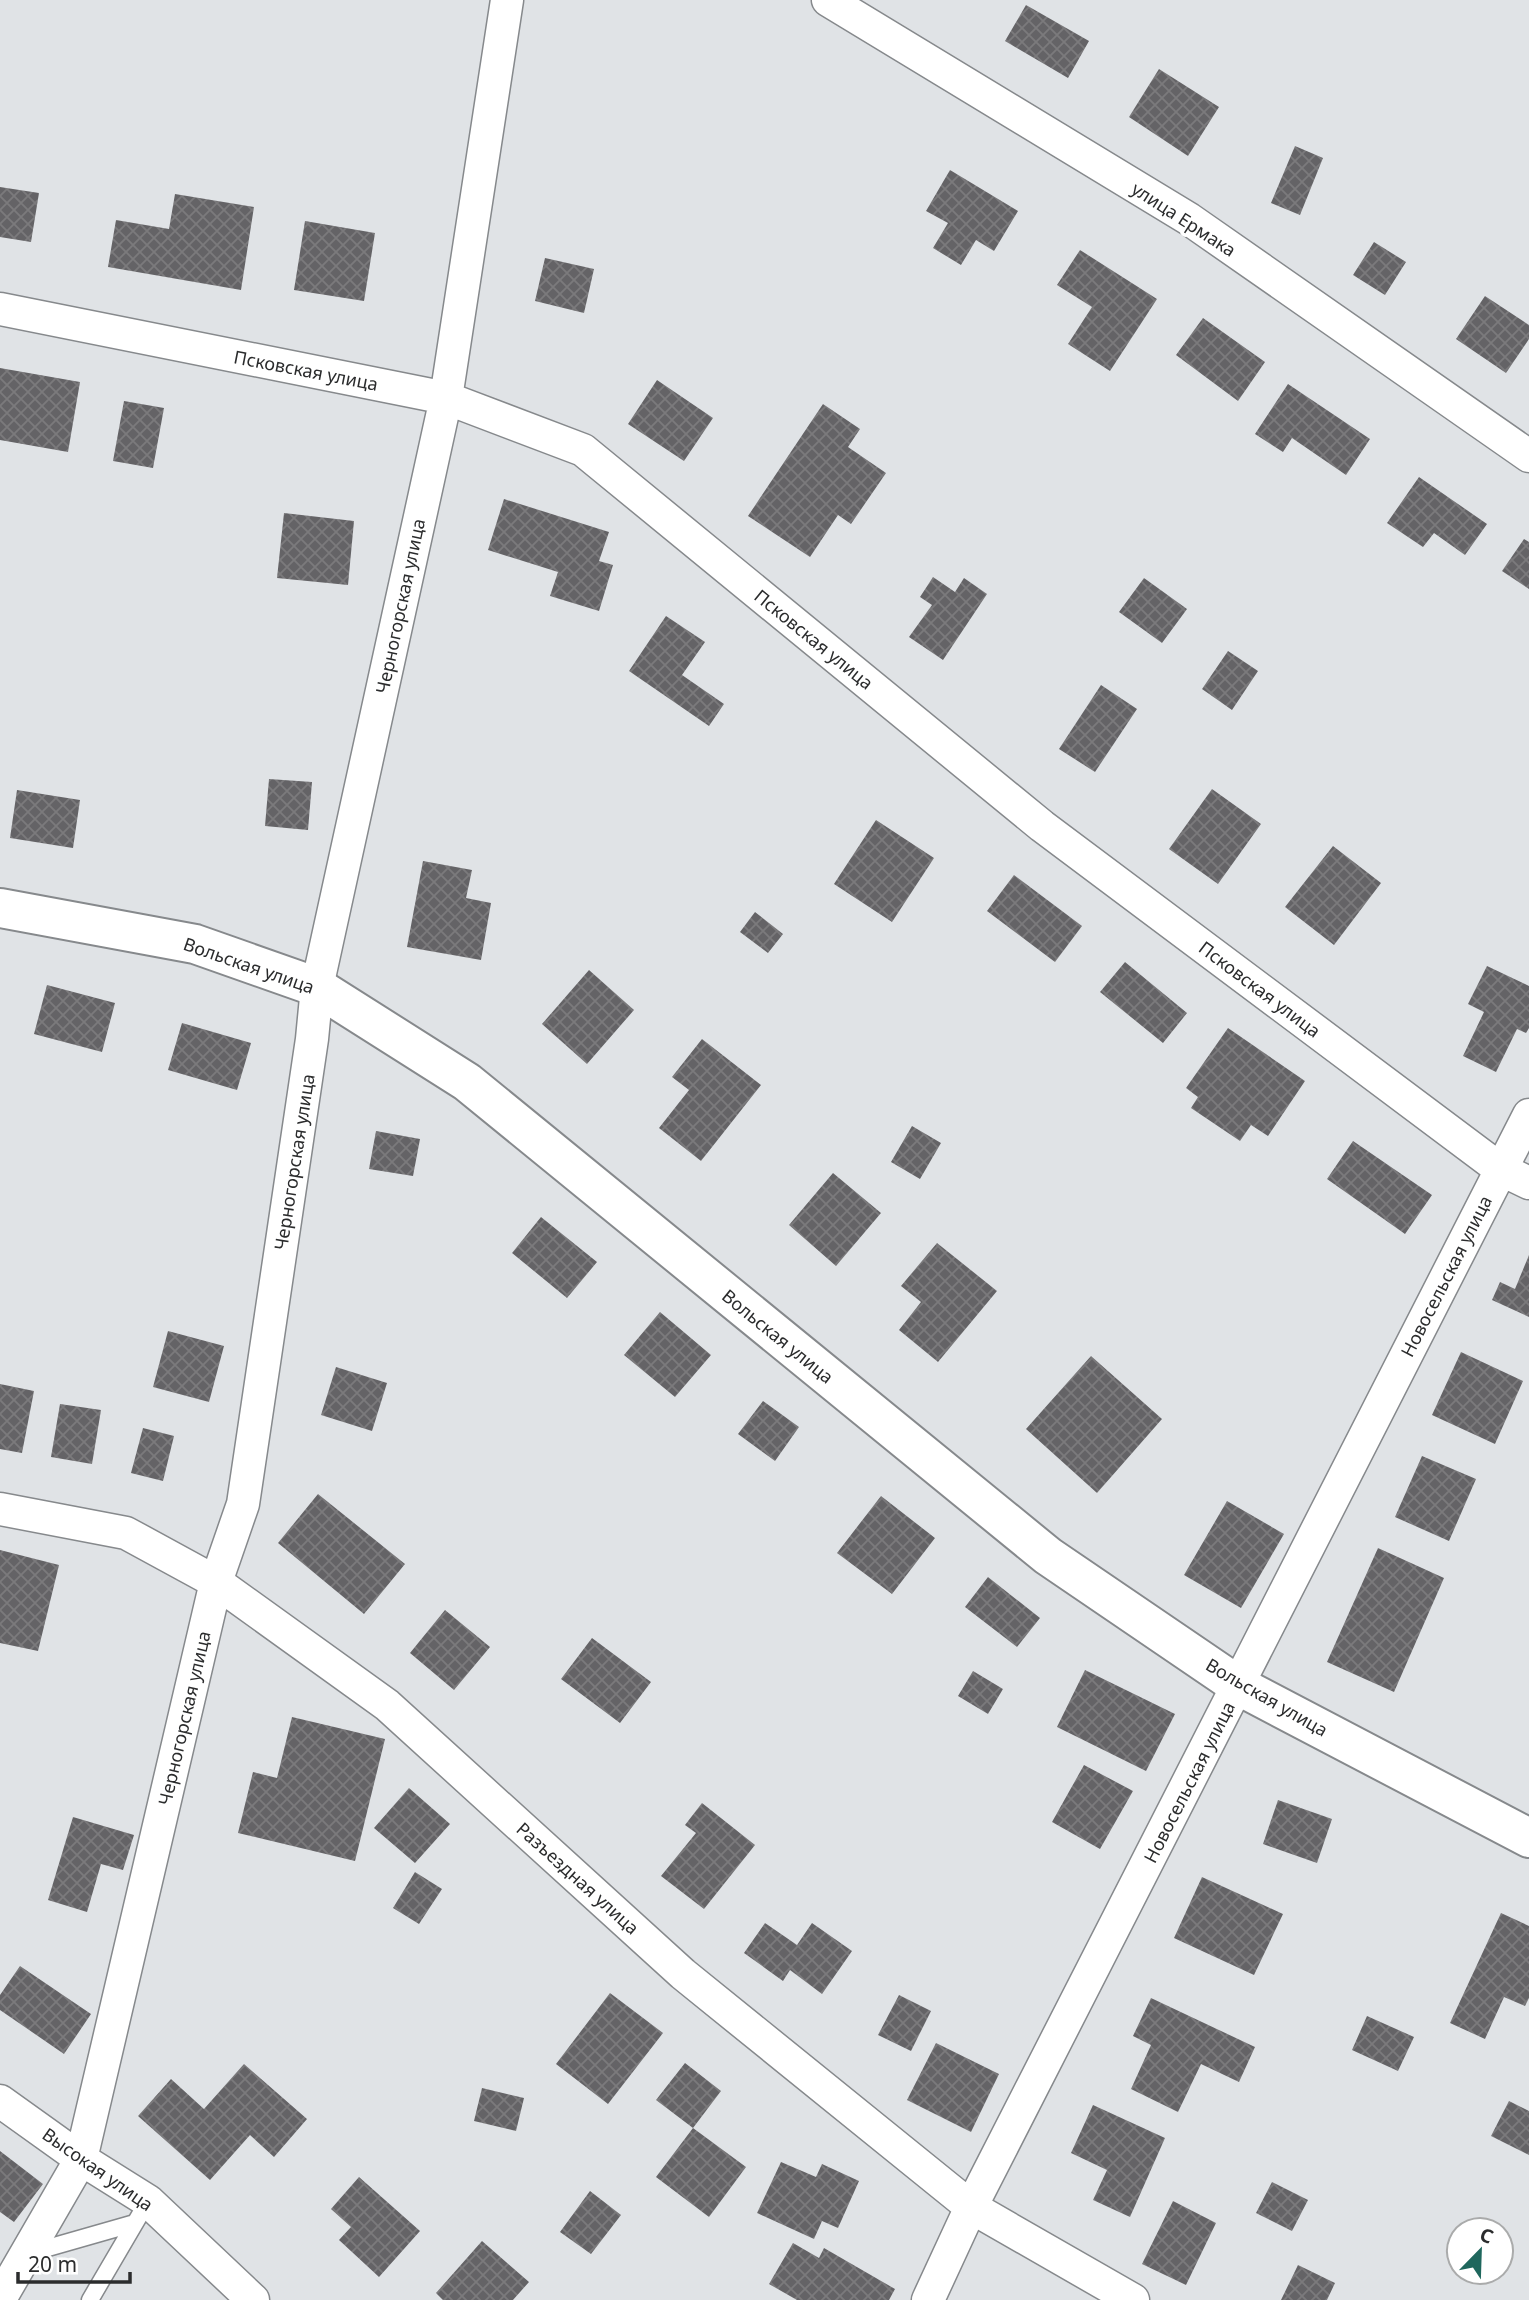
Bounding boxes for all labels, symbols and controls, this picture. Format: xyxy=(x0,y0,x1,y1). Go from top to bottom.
street label: улица Ермака xyxy=(1127,176,1241,262)
street label: Псковская улица xyxy=(232,344,380,396)
street label: Черногорская улица xyxy=(370,516,430,696)
street label: Псковская улица xyxy=(750,584,878,694)
street label: Вольская улица xyxy=(180,931,318,999)
street label: Псковская улица xyxy=(1194,935,1326,1043)
street label: Черногорская улица xyxy=(268,1072,320,1252)
street label: Новосельская улица xyxy=(1395,1191,1497,1361)
street label: Вольская улица xyxy=(717,1284,839,1388)
street label: Черногорская улица xyxy=(152,1628,216,1808)
street label: Вольская улица xyxy=(1202,1652,1332,1742)
street label: Новосельская улица xyxy=(1138,1697,1240,1867)
street label: Разъездная улица xyxy=(512,1817,644,1939)
street label: Высокая улица xyxy=(38,2122,158,2216)
north arrow xyxy=(1445,2216,1515,2286)
text: С xyxy=(1476,2221,1497,2250)
scale bar xyxy=(18,2240,130,2284)
text: 20 m xyxy=(28,2250,77,2278)

